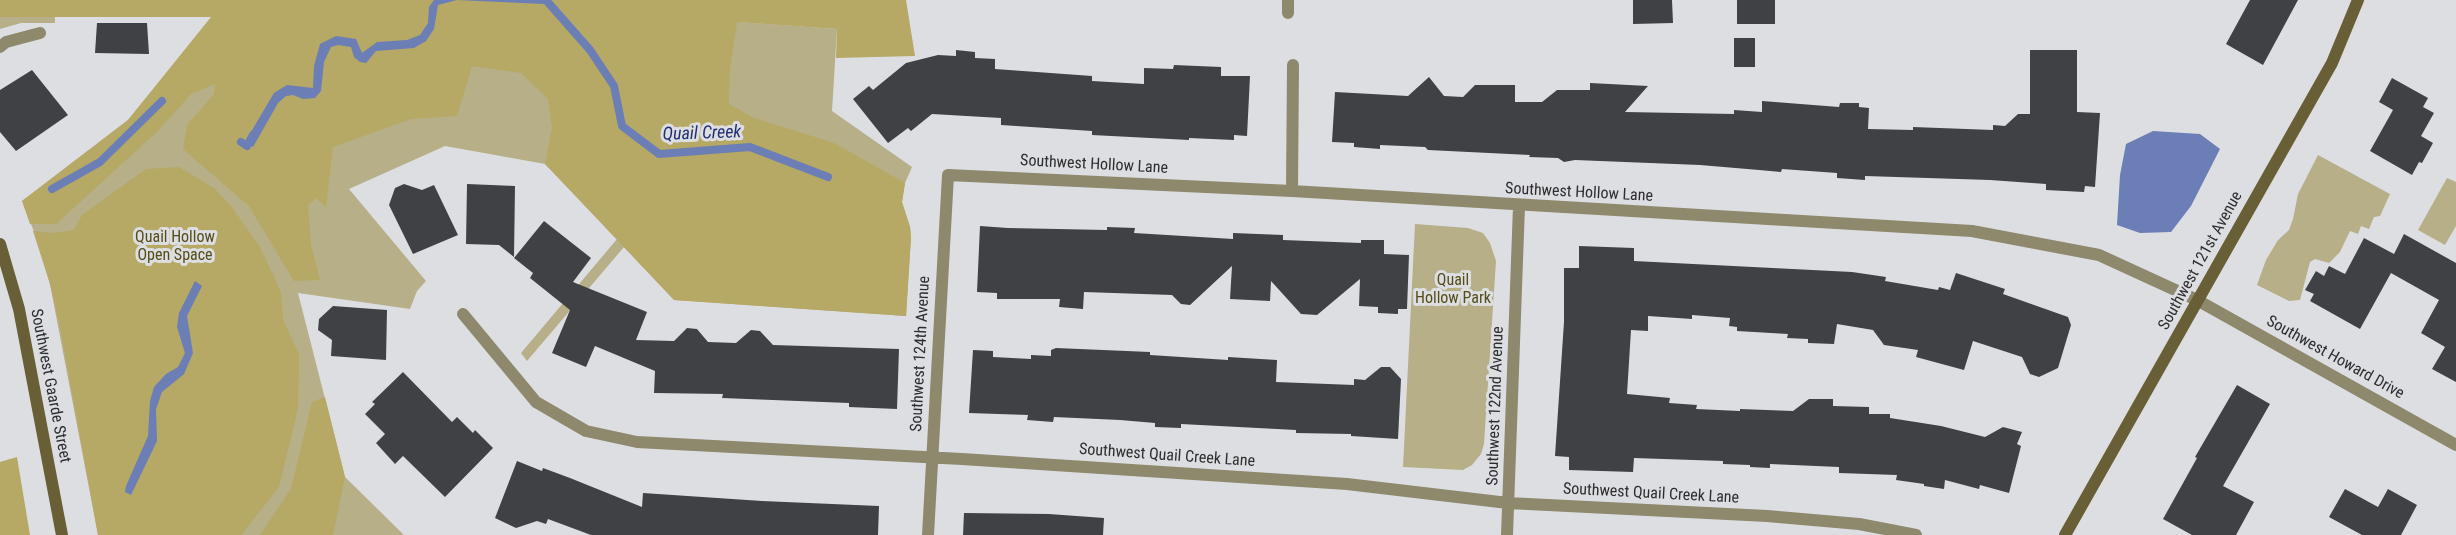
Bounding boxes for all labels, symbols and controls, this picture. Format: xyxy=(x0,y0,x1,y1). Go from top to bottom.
water label: Quail Creek xyxy=(662,122,742,146)
street label: Southwest Hollow Lane xyxy=(1020,152,1168,178)
street label: Southwest Hollow Lane xyxy=(1505,180,1653,206)
street label: Southwest 121st Avenue xyxy=(2155,188,2247,334)
park label: Quail Hollow Open Space xyxy=(135,228,215,266)
park label: Quail Hollow Park xyxy=(1415,271,1491,309)
street label: Southwest 124th Avenue xyxy=(907,276,935,432)
street label: Southwest Gaarde Street xyxy=(26,307,74,465)
street label: Southwest Howard Drive xyxy=(2263,312,2407,404)
street label: Southwest 122nd Avenue xyxy=(1484,326,1508,486)
street label: Southwest Quail Creek Lane xyxy=(1078,440,1256,472)
street label: Southwest Quail Creek Lane xyxy=(1562,480,1740,508)

